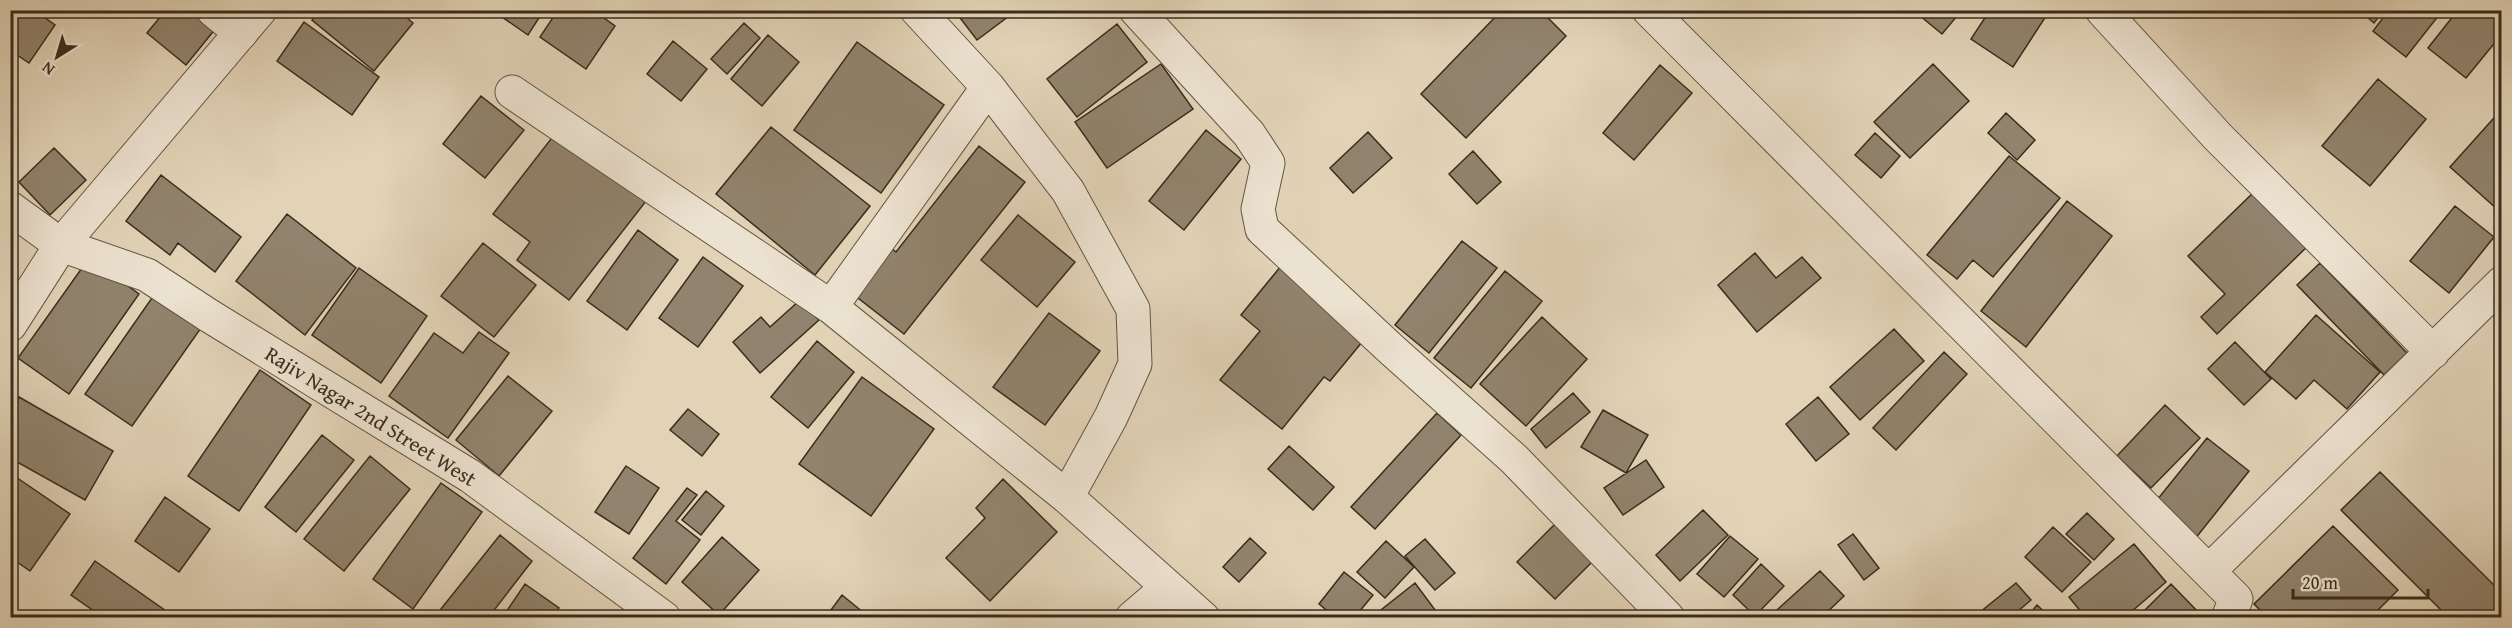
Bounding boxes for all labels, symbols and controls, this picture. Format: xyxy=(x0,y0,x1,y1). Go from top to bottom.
north arrow xyxy=(27,27,87,87)
text: N xyxy=(36,56,59,82)
street label: Rajiv Nagar 2nd Street West xyxy=(259,338,483,494)
scale bar xyxy=(2293,562,2428,600)
text: 20 m xyxy=(2302,569,2338,596)

